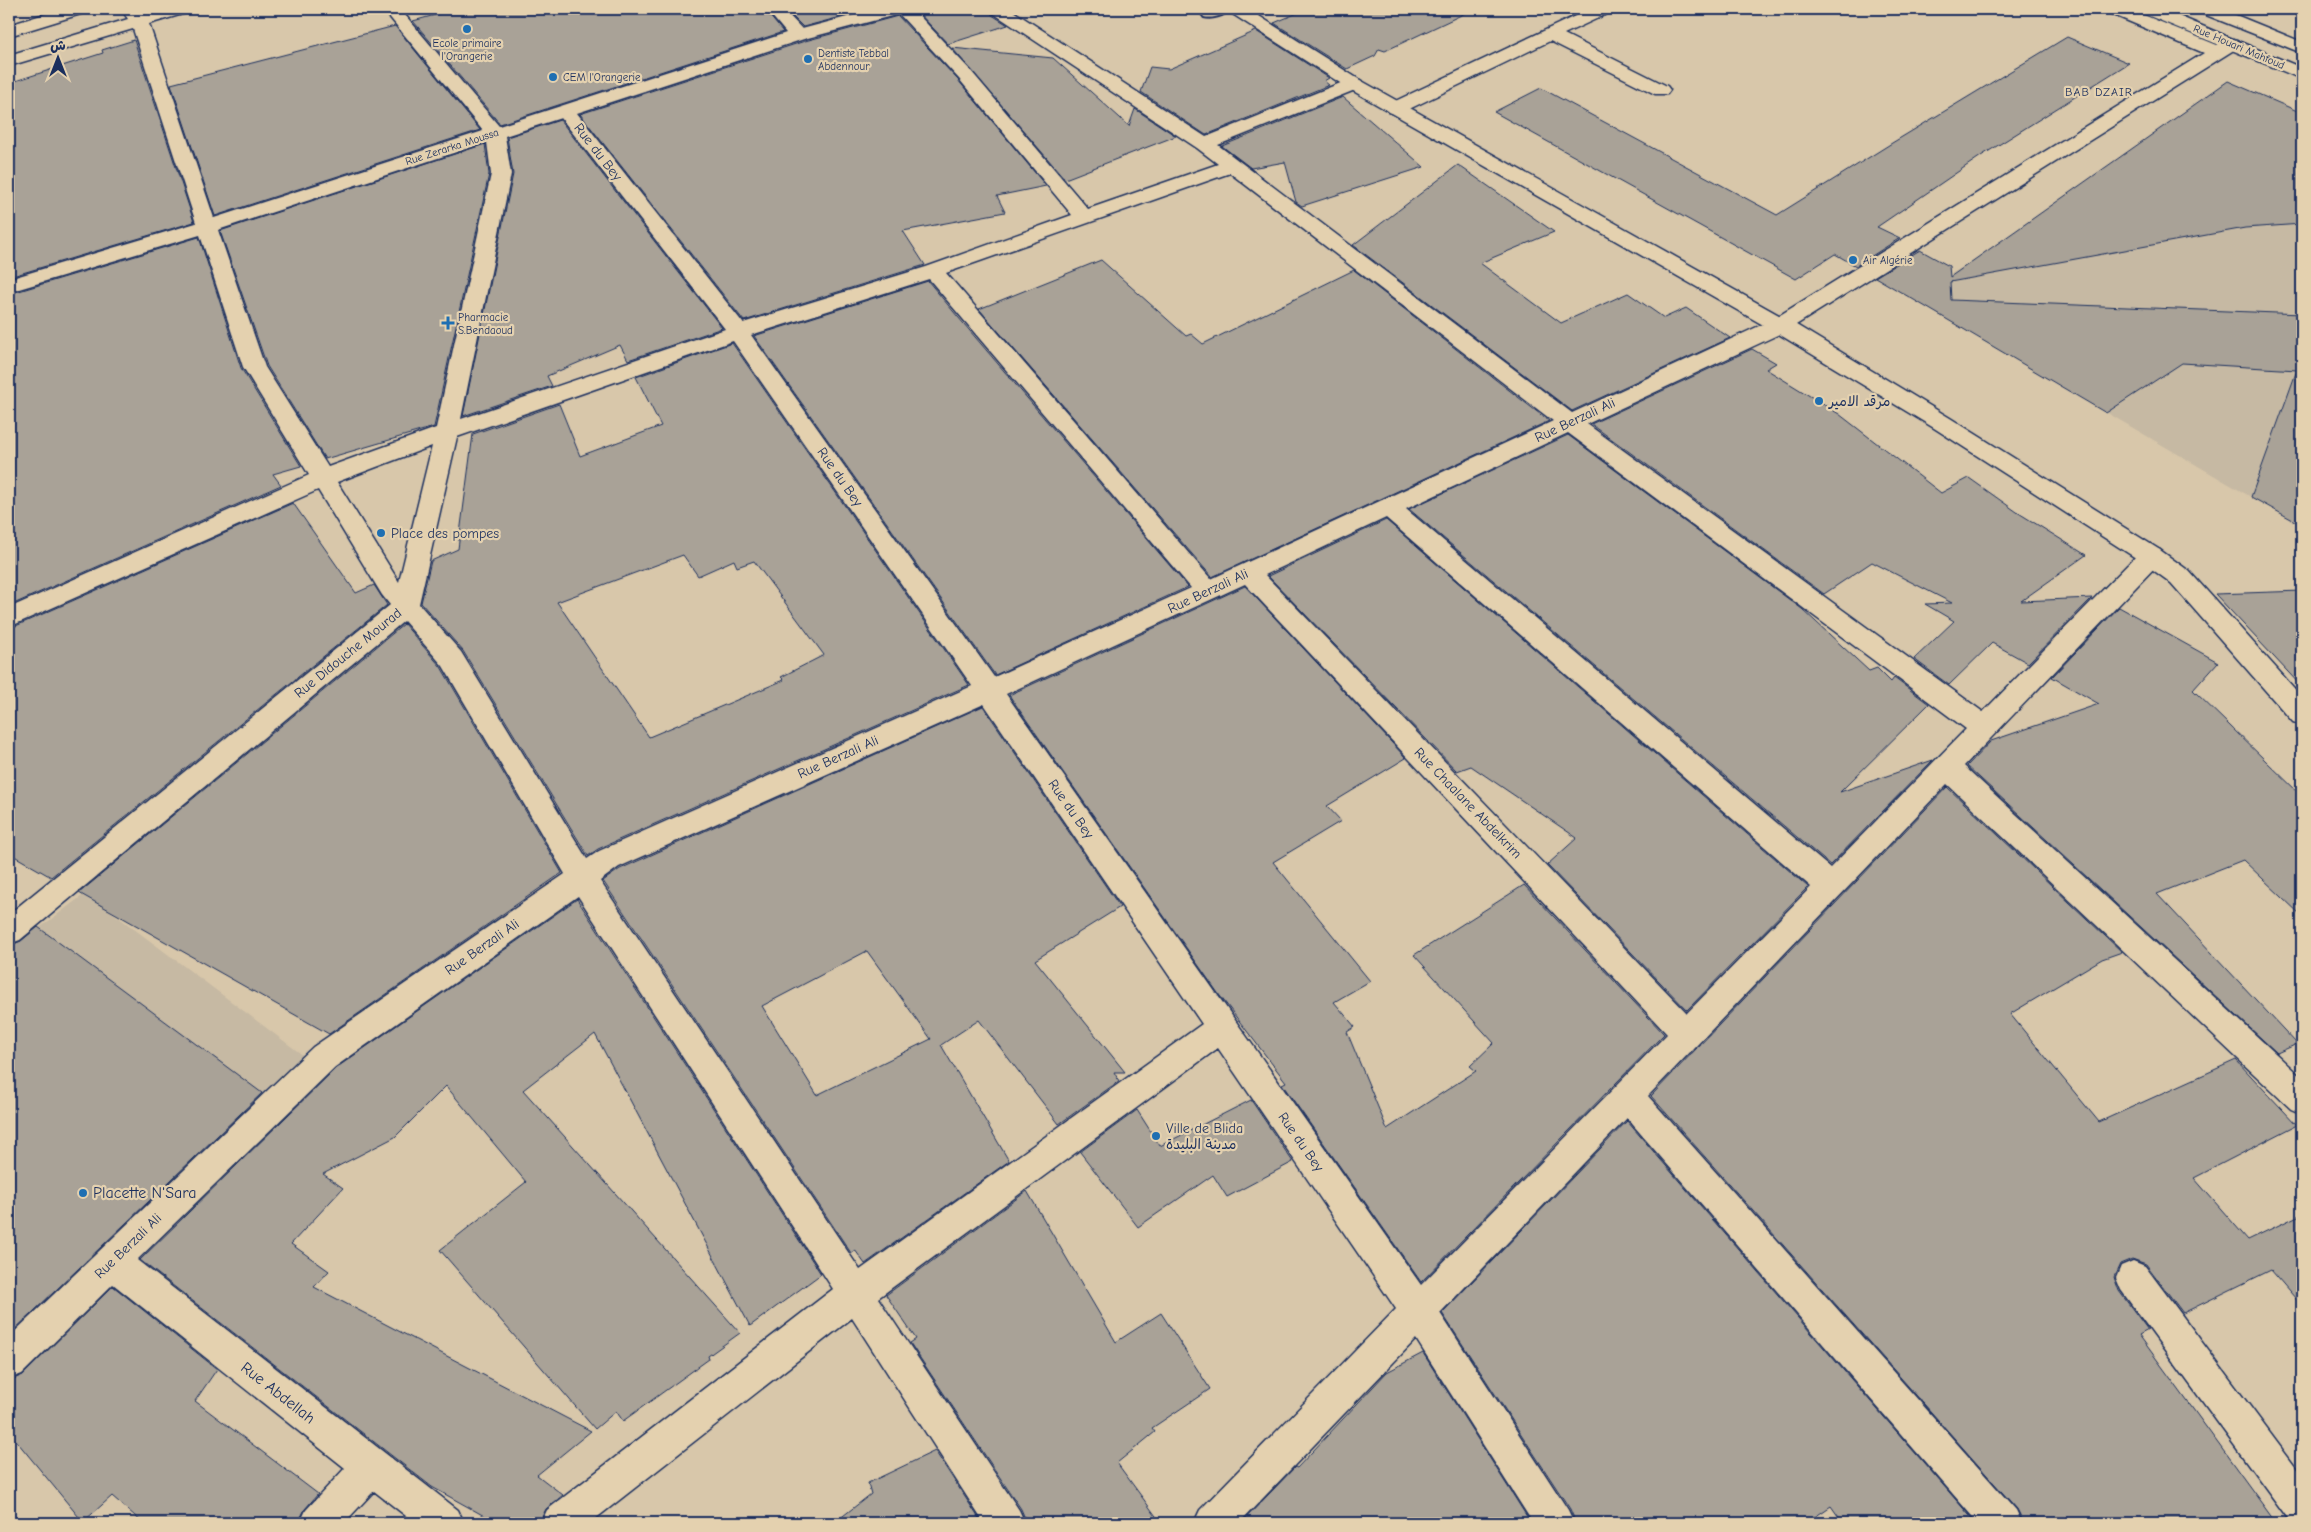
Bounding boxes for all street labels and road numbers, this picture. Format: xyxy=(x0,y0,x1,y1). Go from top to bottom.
street label: Rue Houari Mahfoud xyxy=(2191,22,2287,72)
street label: Rue du Bey xyxy=(570,120,626,185)
street label: Rue Zerarka Moussa xyxy=(404,126,500,168)
street label: Rue Berzali Ali xyxy=(1532,394,1618,446)
street label: Rue du Bey xyxy=(813,444,867,510)
street label: Rue Berzali Ali xyxy=(1165,565,1251,617)
street label: Rue Didouche Mourad xyxy=(291,604,405,702)
street label: Rue Berzali Ali xyxy=(795,732,881,782)
street label: Rue Chaalane Abdelkrim xyxy=(1411,744,1525,862)
street label: Rue du Bey xyxy=(1044,776,1098,842)
street label: Rue Berzali Ali xyxy=(442,915,522,979)
street label: Rue du Bey xyxy=(1274,1109,1328,1175)
street label: Rue Berzali Ali xyxy=(91,1210,165,1282)
street label: Rue Abdellah xyxy=(237,1358,319,1428)

